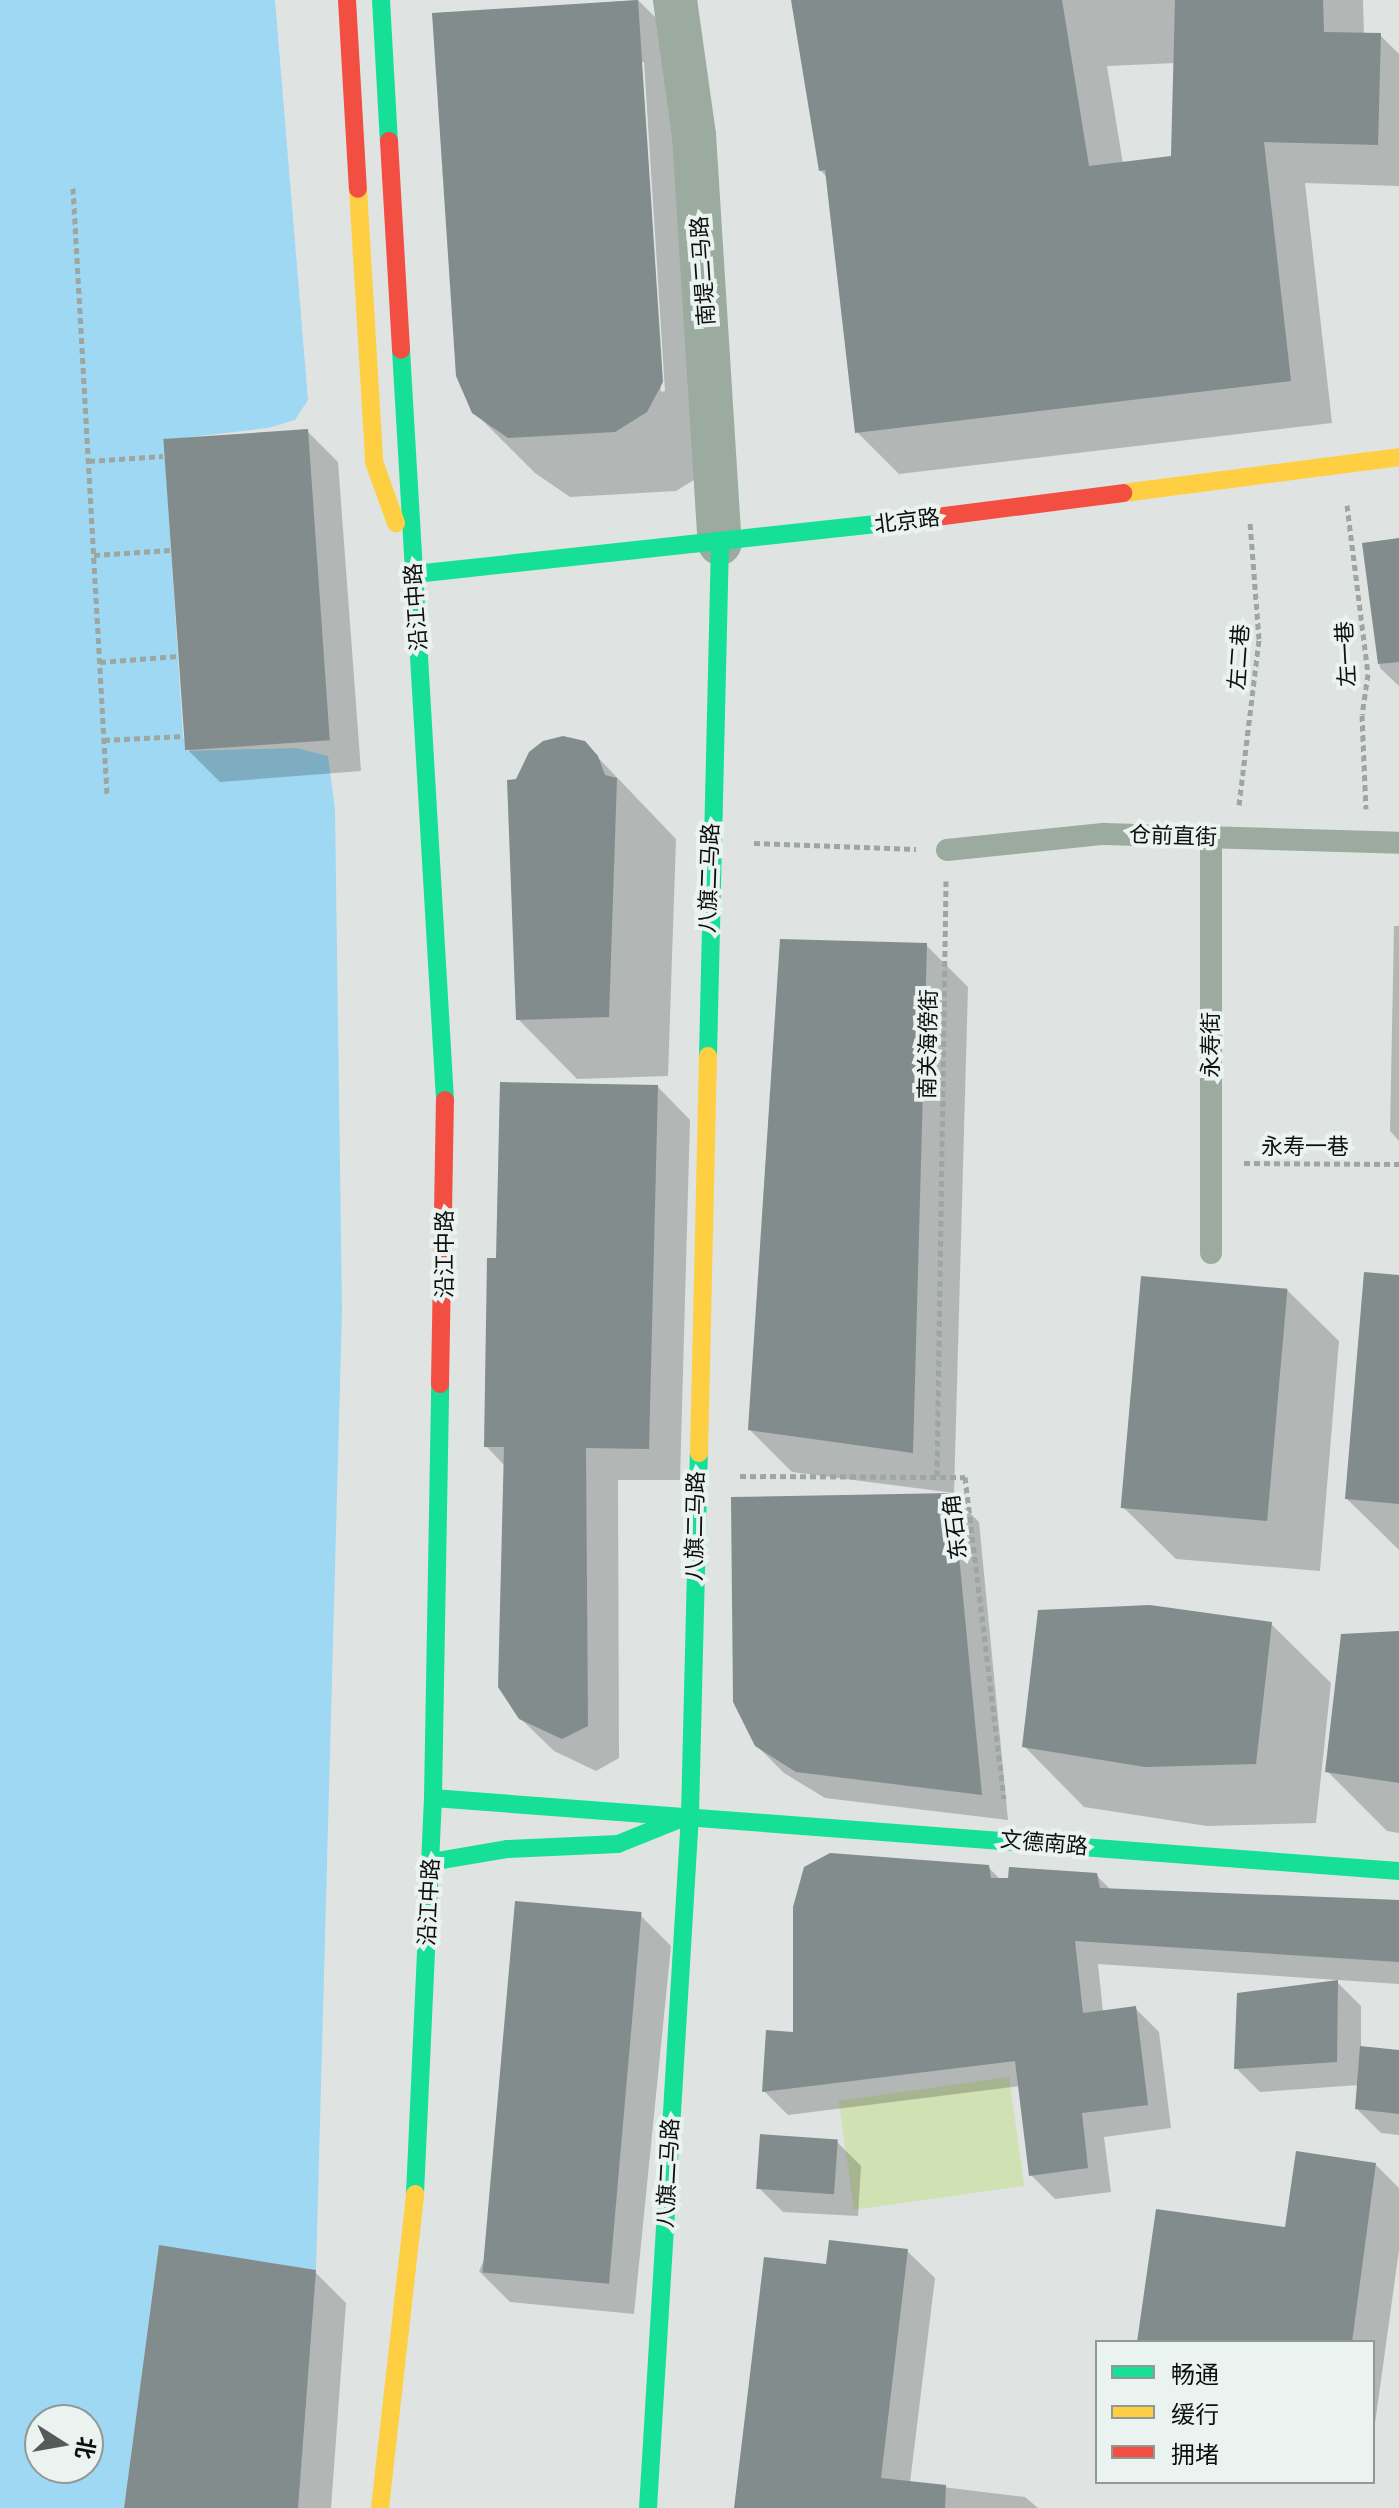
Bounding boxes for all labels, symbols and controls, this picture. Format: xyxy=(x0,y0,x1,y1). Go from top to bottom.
street label: 南堤二马路 xyxy=(686,215,720,327)
street label: 北京路 xyxy=(873,504,941,538)
street label: 沿江中路 xyxy=(400,562,432,652)
street label: 左一巷 xyxy=(1331,620,1361,688)
street label: 左二巷 xyxy=(1224,623,1254,691)
street label: 仓前直街 xyxy=(1129,821,1217,851)
street label: 八旗二马路 xyxy=(694,823,724,933)
street label: 南关海傍街 xyxy=(914,989,942,1099)
street label: 永寿街 xyxy=(1198,1012,1224,1078)
street label: 永寿一巷 xyxy=(1261,1134,1349,1160)
street label: 沿江中路 xyxy=(432,1210,458,1298)
street label: 八旗二马路 xyxy=(681,1471,709,1581)
street label: 东石角 xyxy=(938,1493,972,1561)
street label: 文德南路 xyxy=(999,1826,1089,1860)
street label: 沿江中路 xyxy=(414,1857,444,1947)
street label: 八旗二马路 xyxy=(652,2117,684,2229)
legend xyxy=(1095,2340,1375,2484)
text: 畅通 xyxy=(1171,2358,1219,2390)
text: 缓行 xyxy=(1171,2398,1219,2430)
north arrow xyxy=(24,2404,104,2484)
text: 北 xyxy=(69,2435,102,2462)
text: 拥堵 xyxy=(1171,2438,1219,2470)

